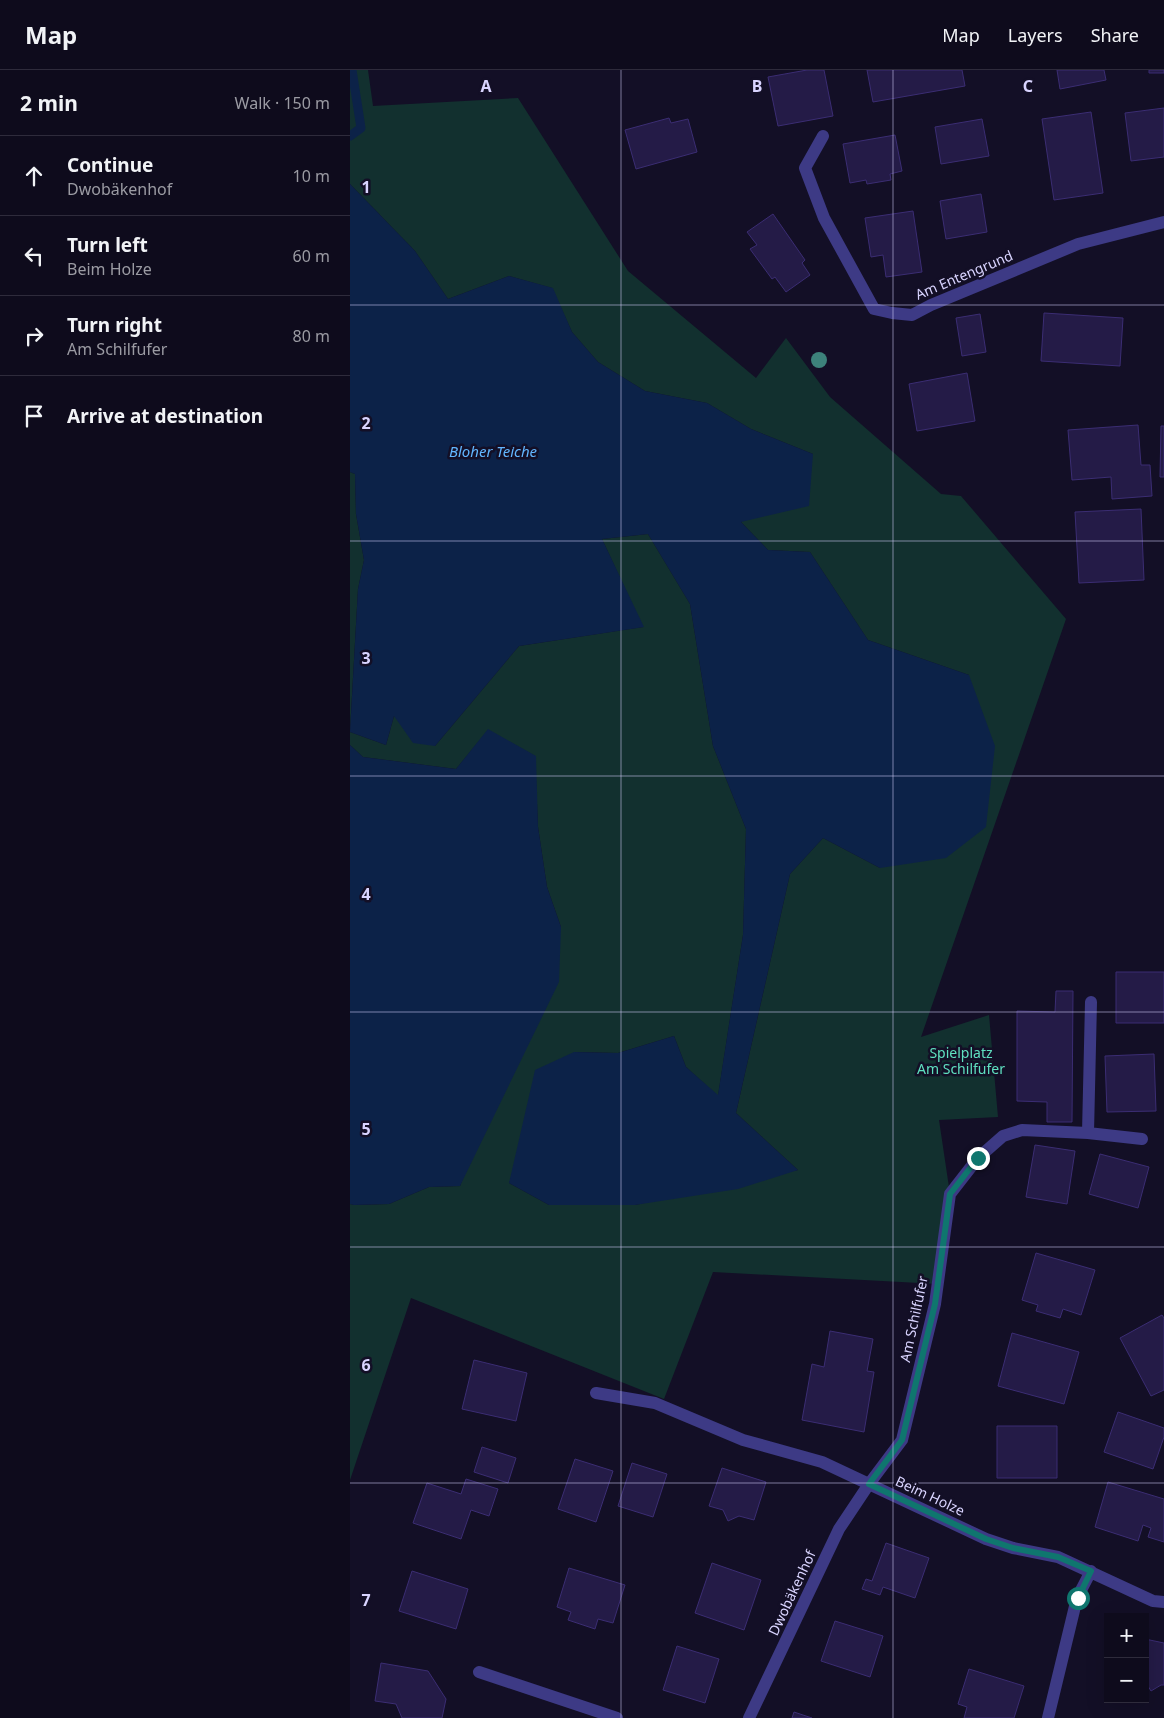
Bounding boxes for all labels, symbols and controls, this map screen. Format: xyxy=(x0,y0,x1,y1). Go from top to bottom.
text: Map xyxy=(25,18,77,51)
text: Map xyxy=(942,23,980,47)
text: Layers xyxy=(1008,23,1063,47)
text: Share xyxy=(1091,23,1139,47)
text: A xyxy=(480,75,492,97)
text: B xyxy=(752,75,762,97)
text: C xyxy=(1023,75,1033,97)
text: 2 min xyxy=(20,89,78,117)
text: Walk · 150 m xyxy=(235,92,330,114)
text: Continue xyxy=(67,152,153,178)
icon: ahead xyxy=(20,162,48,190)
text: 10 m xyxy=(293,165,330,187)
text: 1 xyxy=(361,176,371,198)
text: Dwobäkenhof xyxy=(67,178,172,200)
text: Turn left xyxy=(67,232,148,258)
icon: left xyxy=(20,242,48,270)
text: 60 m xyxy=(293,245,330,267)
street label: Am Entengrund xyxy=(912,245,1015,304)
text: Beim Holze xyxy=(67,258,152,280)
text: Turn right xyxy=(67,312,162,338)
icon: right xyxy=(20,322,48,350)
text: 80 m xyxy=(293,325,330,347)
text: Am Schilfufer xyxy=(67,338,167,360)
icon: arrive xyxy=(20,402,48,430)
text: Arrive at destination xyxy=(67,403,263,429)
text: 2 xyxy=(361,412,371,434)
water label: Bloher Teiche xyxy=(449,441,538,461)
text: 3 xyxy=(361,647,371,669)
text: 4 xyxy=(361,883,371,905)
park label: Spielplatz Am Schilfufer xyxy=(917,1043,1005,1078)
text: 5 xyxy=(361,1118,371,1140)
route end xyxy=(967,1147,990,1170)
street label: Am Schilfufer xyxy=(895,1274,932,1364)
text: 6 xyxy=(361,1354,371,1376)
street label: Beim Holze xyxy=(893,1471,968,1520)
street label: Dwobäkenhof xyxy=(763,1546,820,1639)
route start xyxy=(1067,1587,1090,1610)
text: 7 xyxy=(361,1589,371,1611)
map controls xyxy=(1104,1613,1149,1703)
button: + xyxy=(1104,1613,1149,1658)
button: − xyxy=(1104,1658,1149,1703)

